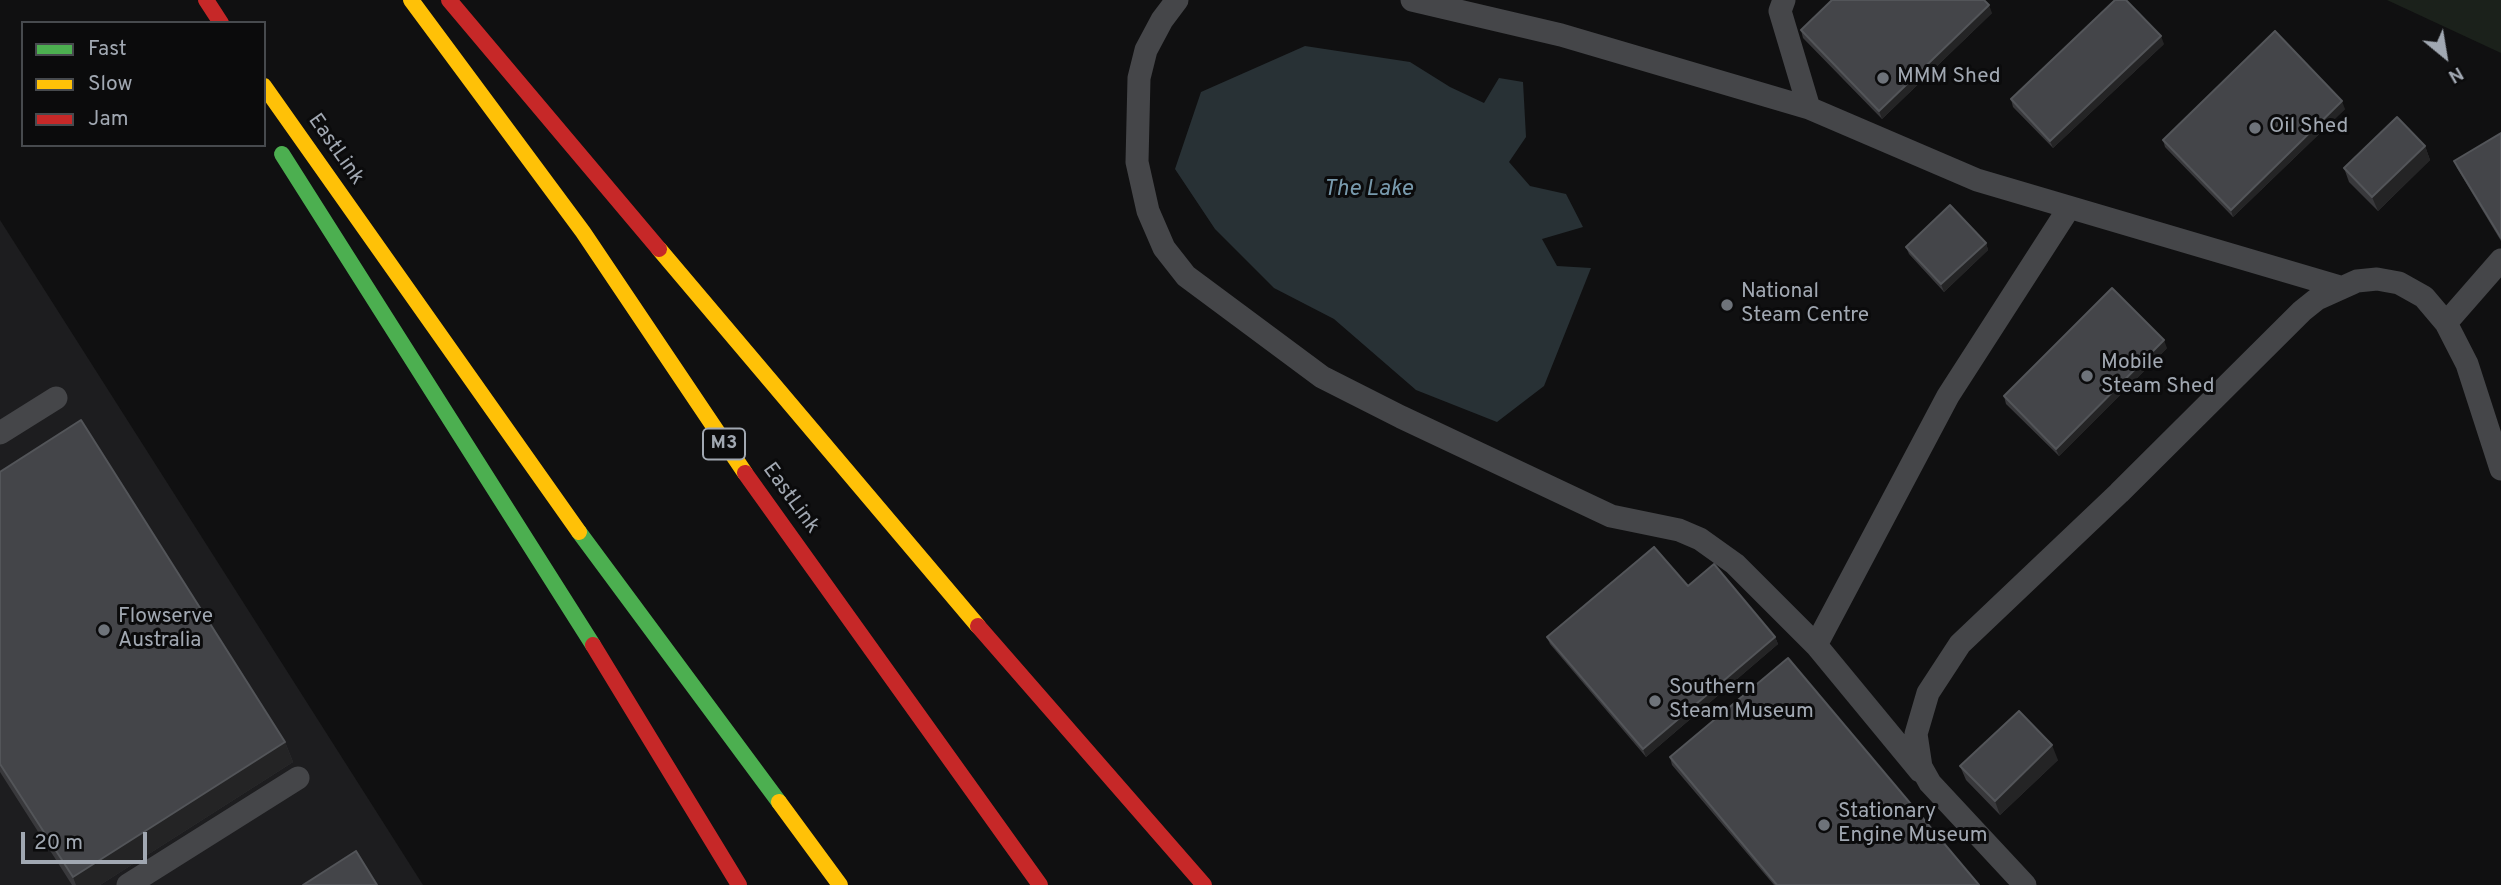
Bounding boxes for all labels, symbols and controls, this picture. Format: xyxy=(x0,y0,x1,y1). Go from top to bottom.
legend xyxy=(21,21,266,147)
north arrow xyxy=(2410,21,2480,91)
text: Fast xyxy=(88,36,127,63)
text: N xyxy=(2444,60,2467,88)
place label: MMM Shed xyxy=(1897,65,2001,91)
marker: MMM Shed xyxy=(1875,70,1891,86)
text: Slow xyxy=(88,71,133,98)
text: Jam xyxy=(88,106,129,133)
street label: EastLink xyxy=(301,110,369,190)
place label: Oil Shed xyxy=(2269,115,2348,141)
marker: Oil Shed xyxy=(2247,120,2263,136)
water label: The Lake xyxy=(1323,176,1413,204)
place label: National Steam Centre xyxy=(1741,280,1869,330)
marker: National Steam Centre xyxy=(1719,297,1735,313)
place label: Mobile Steam Shed xyxy=(2101,351,2215,401)
marker: Mobile Steam Shed xyxy=(2079,368,2095,384)
road number: M3 xyxy=(703,428,745,460)
street label: EastLink xyxy=(756,459,824,539)
place label: Flowserve Australia xyxy=(118,605,213,655)
marker: Flowserve Australia xyxy=(96,622,112,638)
place label: Southern Steam Museum xyxy=(1669,676,1814,726)
marker: Southern Steam Museum xyxy=(1647,693,1663,709)
place label: Stationary Engine Museum xyxy=(1838,800,1988,850)
marker: Stationary Engine Museum xyxy=(1816,817,1832,833)
scale bar xyxy=(24,818,150,862)
text: 20 m xyxy=(34,830,83,857)

